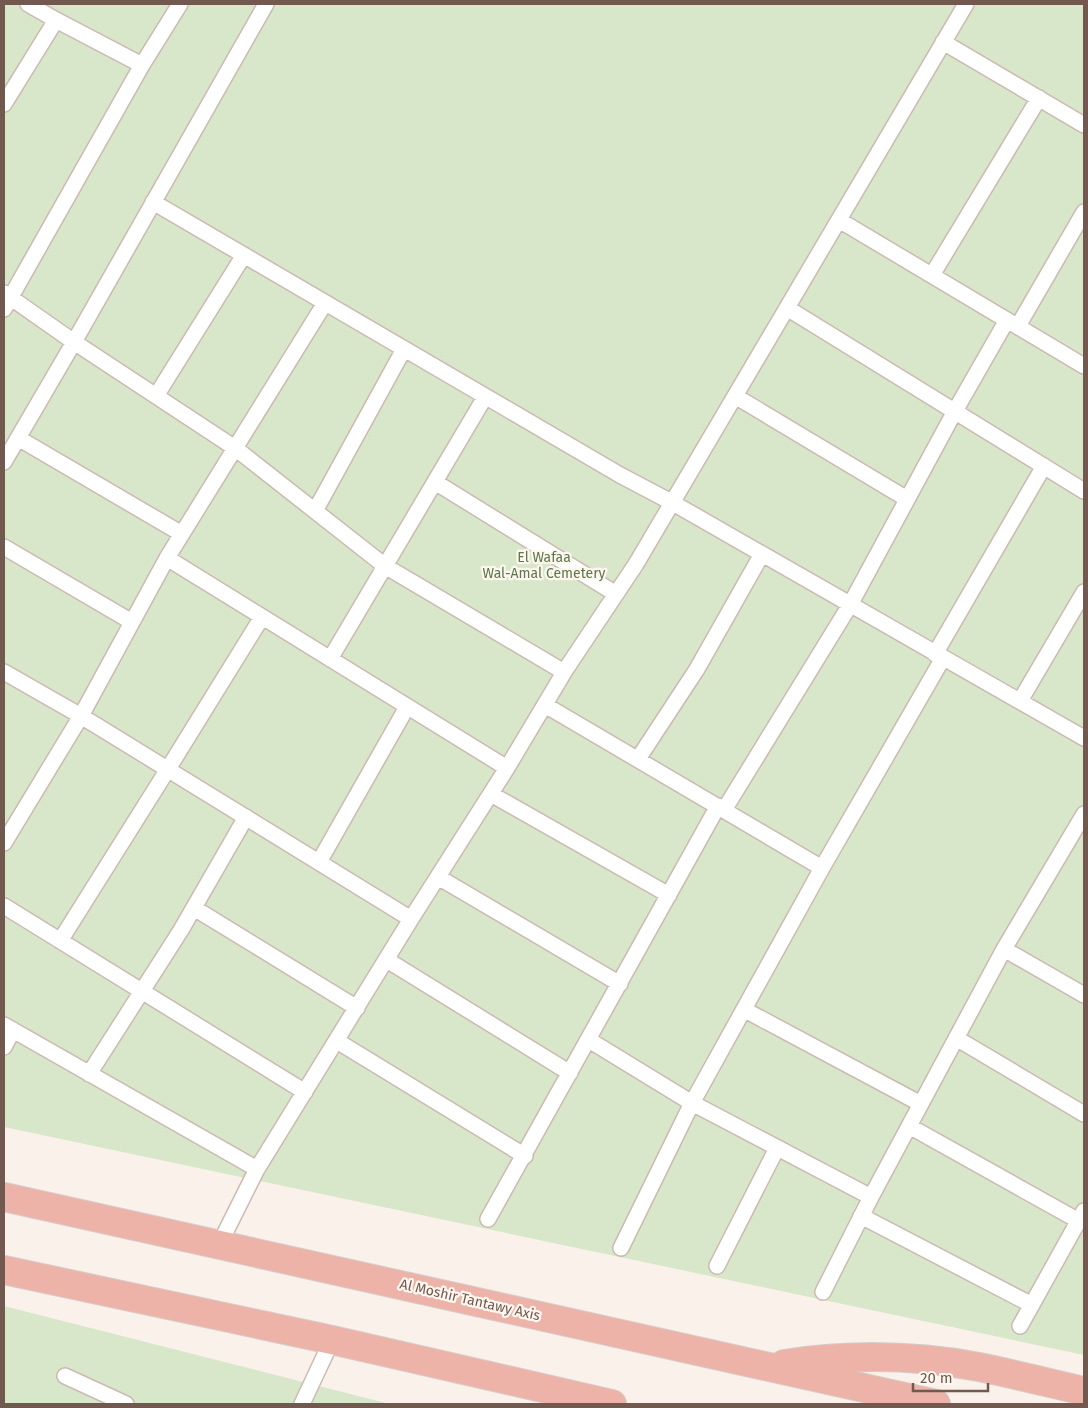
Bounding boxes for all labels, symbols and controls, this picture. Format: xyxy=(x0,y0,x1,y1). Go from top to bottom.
park label: El Wafaa Wal-Amal Cemetery xyxy=(483,549,606,582)
street label: Al Moshir Tantawy Axis xyxy=(398,1276,542,1325)
scale bar xyxy=(913,1360,988,1392)
text: 20 m xyxy=(920,1369,953,1387)

